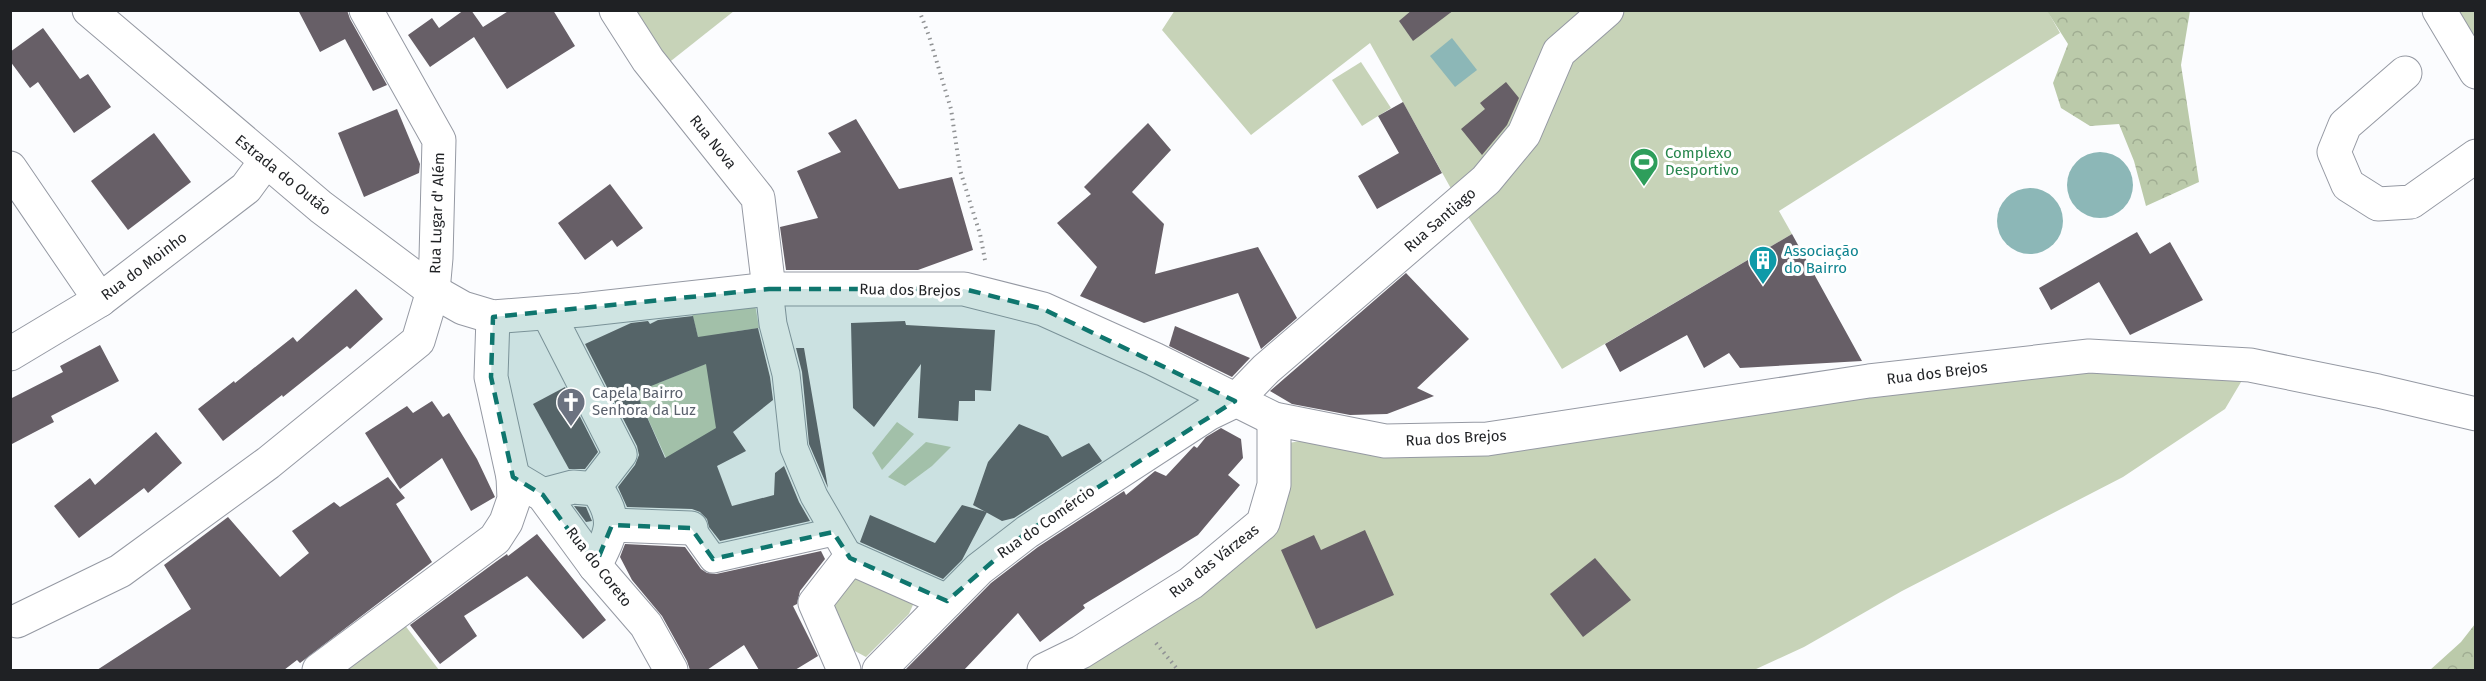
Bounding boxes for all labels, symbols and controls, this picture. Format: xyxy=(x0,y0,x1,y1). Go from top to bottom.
street label: Rua Nova xyxy=(686,111,740,173)
street label: Estrada do Outão xyxy=(232,131,334,219)
place label: Complexo Desportivo xyxy=(1665,144,1739,179)
sports icon: Complexo Desportivo xyxy=(1628,146,1660,188)
street label: Rua Lugar d' Além xyxy=(426,152,448,274)
street label: Rua Santiago xyxy=(1400,184,1480,256)
street label: Rua do Moinho xyxy=(98,228,190,304)
place label: Associação do Bairro xyxy=(1784,242,1859,277)
building icon: Associação do Bairro xyxy=(1747,244,1779,286)
street label: Rua dos Brejos xyxy=(859,280,961,300)
street label: Rua dos Brejos xyxy=(1886,358,1988,388)
place label: Capela Bairro Senhora da Luz xyxy=(592,384,696,419)
church icon: Capela Bairro Senhora da Luz xyxy=(555,386,587,428)
street label: Rua dos Brejos xyxy=(1405,426,1507,450)
street label: Rua do Comércio xyxy=(994,482,1098,562)
street label: Rua das Várzeas xyxy=(1166,520,1262,602)
street label: Rua do Coreto xyxy=(562,524,636,610)

